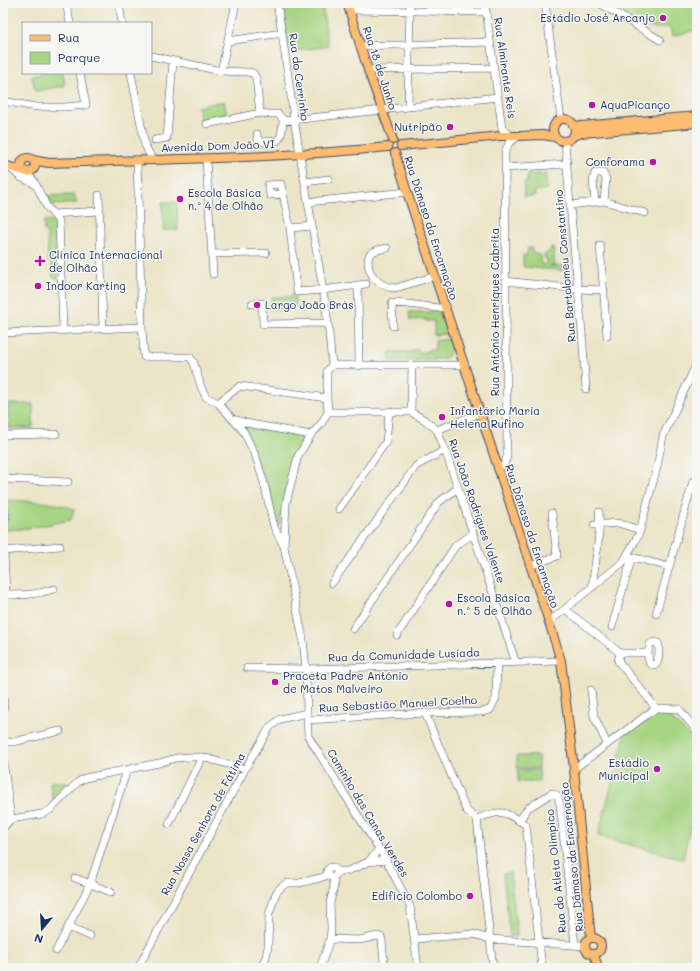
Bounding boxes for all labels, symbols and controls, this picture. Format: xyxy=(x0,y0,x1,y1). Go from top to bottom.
place label: Estádio José Arcanjo xyxy=(540,10,655,25)
marker: Estádio José Arcanjo xyxy=(658,13,668,23)
street label: Rua Almirante Reis xyxy=(491,16,520,120)
legend xyxy=(22,22,152,74)
street label: Rua 18 de Junho xyxy=(360,24,401,112)
text: Rua xyxy=(58,29,80,45)
street label: Rua do Cerrinho xyxy=(286,32,313,122)
text: Parque xyxy=(58,49,101,65)
place label: AquaPicanço xyxy=(600,97,671,112)
marker: AquaPicanço xyxy=(587,100,597,110)
place label: Nutripão xyxy=(394,119,442,134)
marker: Nutripão xyxy=(445,122,455,132)
street label: Avenida Dom João VI xyxy=(161,136,275,155)
street label: Rua Dâmaso da Encarnação xyxy=(401,154,462,302)
place label: Conforama xyxy=(586,154,645,169)
marker: Conforama xyxy=(648,157,658,167)
place label: Escola Básica n.º 4 de Olhão xyxy=(188,185,264,213)
street label: Rua Bartolomeu Constantino xyxy=(550,189,579,343)
marker: Escola Básica n.º 4 de Olhão xyxy=(175,194,185,204)
street label: Rua António Henriques Cabrita xyxy=(487,228,502,396)
place label: Clínica Internacional de Olhão xyxy=(49,247,162,275)
marker: Clínica Internacional de Olhão xyxy=(34,255,46,267)
place label: Indoor Karting xyxy=(46,278,126,293)
marker: Indoor Karting xyxy=(33,281,43,291)
place label: Largo João Brás xyxy=(265,297,354,312)
marker: Largo João Brás xyxy=(252,300,262,310)
place label: Infantário Maria Helena Rufino xyxy=(450,403,540,431)
marker: Infantário Maria Helena Rufino xyxy=(437,412,447,422)
street label: Rua João Rodrigues Valente xyxy=(446,437,509,585)
street label: Rua Dâmaso da Encarnação xyxy=(502,462,563,610)
place label: Escola Básica n.º 5 de Olhão xyxy=(457,590,533,618)
marker: Escola Básica n.º 5 de Olhão xyxy=(444,599,454,609)
street label: Rua da Comunidade Lusíada xyxy=(328,644,480,665)
place label: Praceta Padre António de Matos Malveiro xyxy=(283,668,409,696)
marker: Praceta Padre António de Matos Malveiro xyxy=(270,677,280,687)
street label: Rua Sebastião Manuel Coelho xyxy=(319,692,478,715)
street label: Caminho das Canas Verdes xyxy=(324,746,413,880)
street label: Rua Nossa Senhora de Fátima xyxy=(157,750,248,898)
place label: Estádio Municipal xyxy=(599,755,649,783)
marker: Estádio Municipal xyxy=(652,764,662,774)
street label: Rua Dâmaso da Encarnação xyxy=(556,781,587,933)
street label: Rua do Atleta Olímpico xyxy=(541,808,569,934)
place label: Edifício Colombo xyxy=(372,888,462,903)
marker: Edifício Colombo xyxy=(465,891,475,901)
north arrow xyxy=(22,909,62,949)
text: N xyxy=(32,931,45,947)

